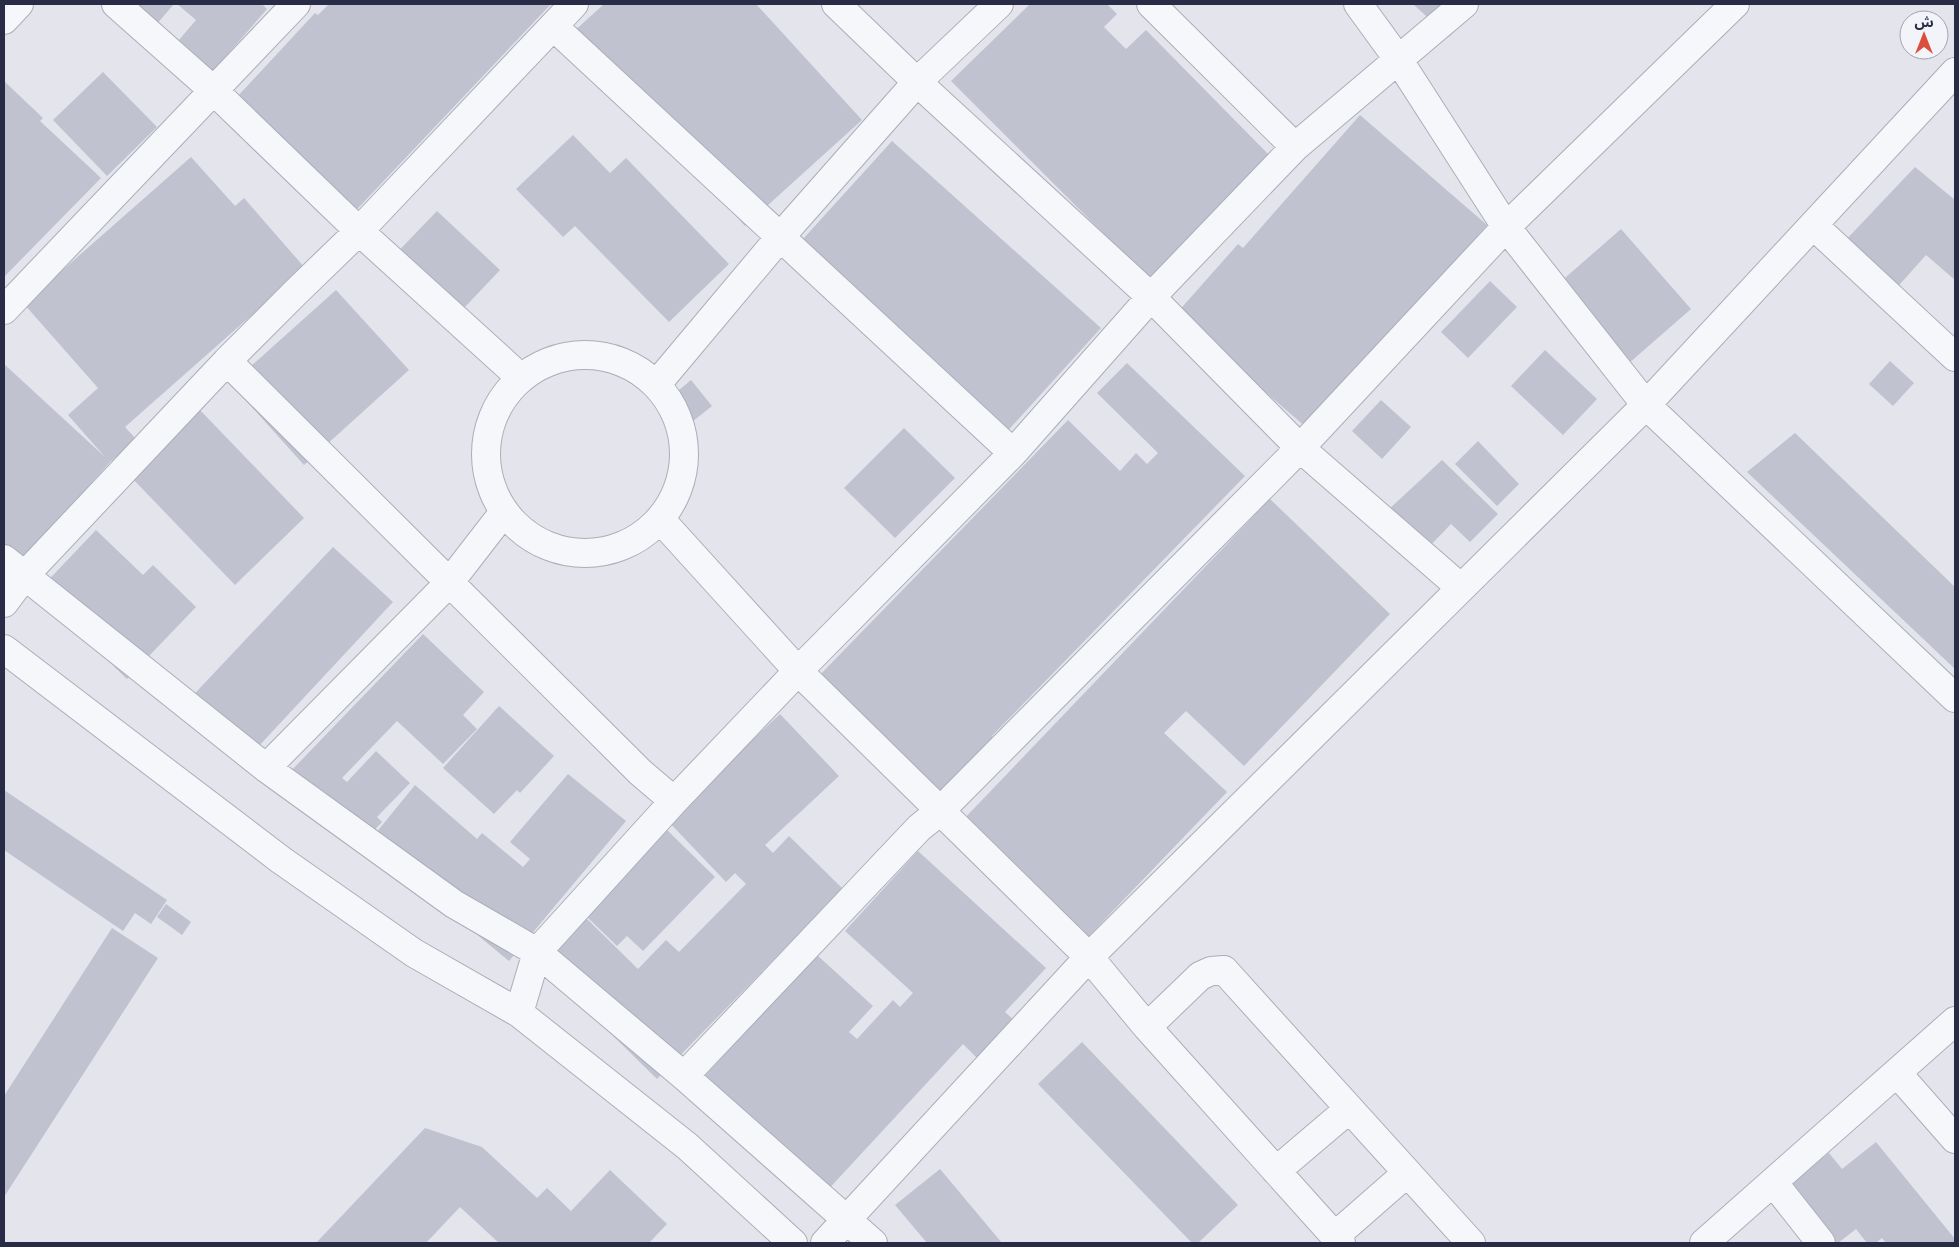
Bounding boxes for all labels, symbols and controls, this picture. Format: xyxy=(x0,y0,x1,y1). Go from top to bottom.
north arrow xyxy=(1899,10,1949,60)
text: ش xyxy=(1914,13,1934,30)

